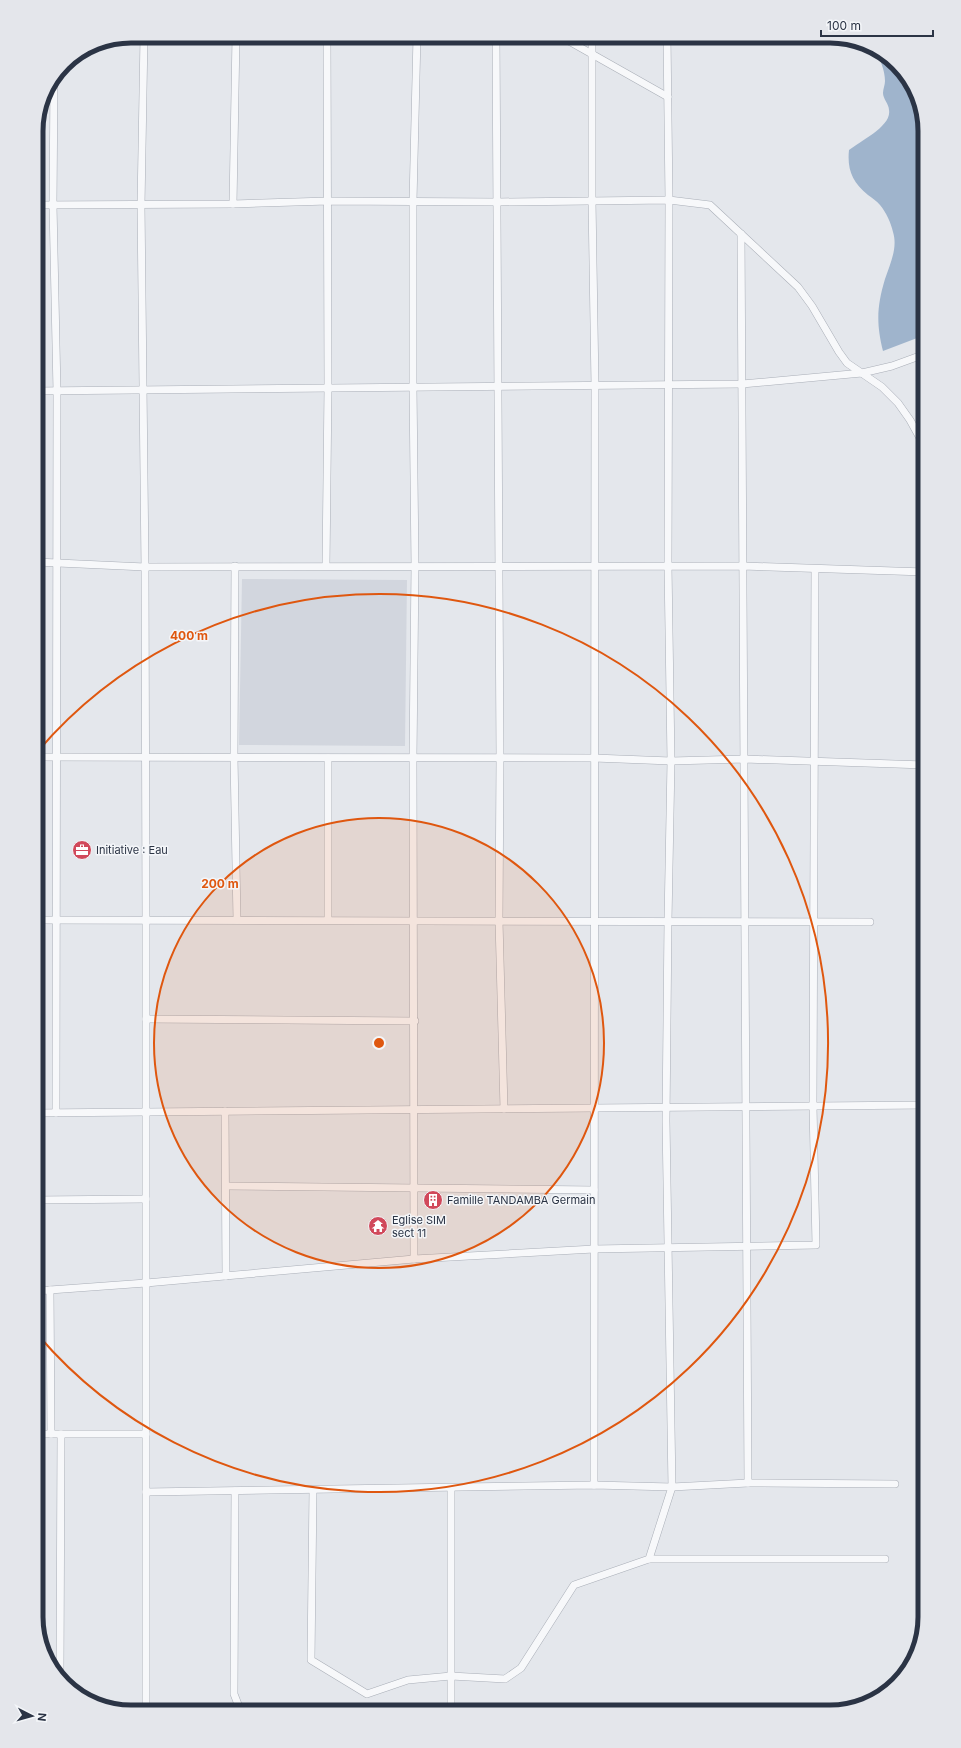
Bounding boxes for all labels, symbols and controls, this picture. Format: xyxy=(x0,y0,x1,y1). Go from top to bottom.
scale bar xyxy=(821,12,933,38)
text: 100 m xyxy=(827,18,861,33)
text: 400 m xyxy=(170,628,208,643)
office icon: Initiative : Eau xyxy=(71,839,93,861)
place label: Initiative : Eau xyxy=(96,843,168,857)
text: 200 m xyxy=(201,876,239,891)
centre of rings xyxy=(372,1036,386,1050)
building icon: Famille TANDAMBA Germain xyxy=(422,1189,444,1211)
place label: Famille TANDAMBA Germain xyxy=(447,1193,595,1207)
place label: Eglise SIM sect 11 xyxy=(392,1213,446,1240)
temple icon: Eglise SIM sect 11 xyxy=(367,1215,389,1237)
north arrow xyxy=(12,1696,52,1736)
text: N xyxy=(35,1712,49,1722)

